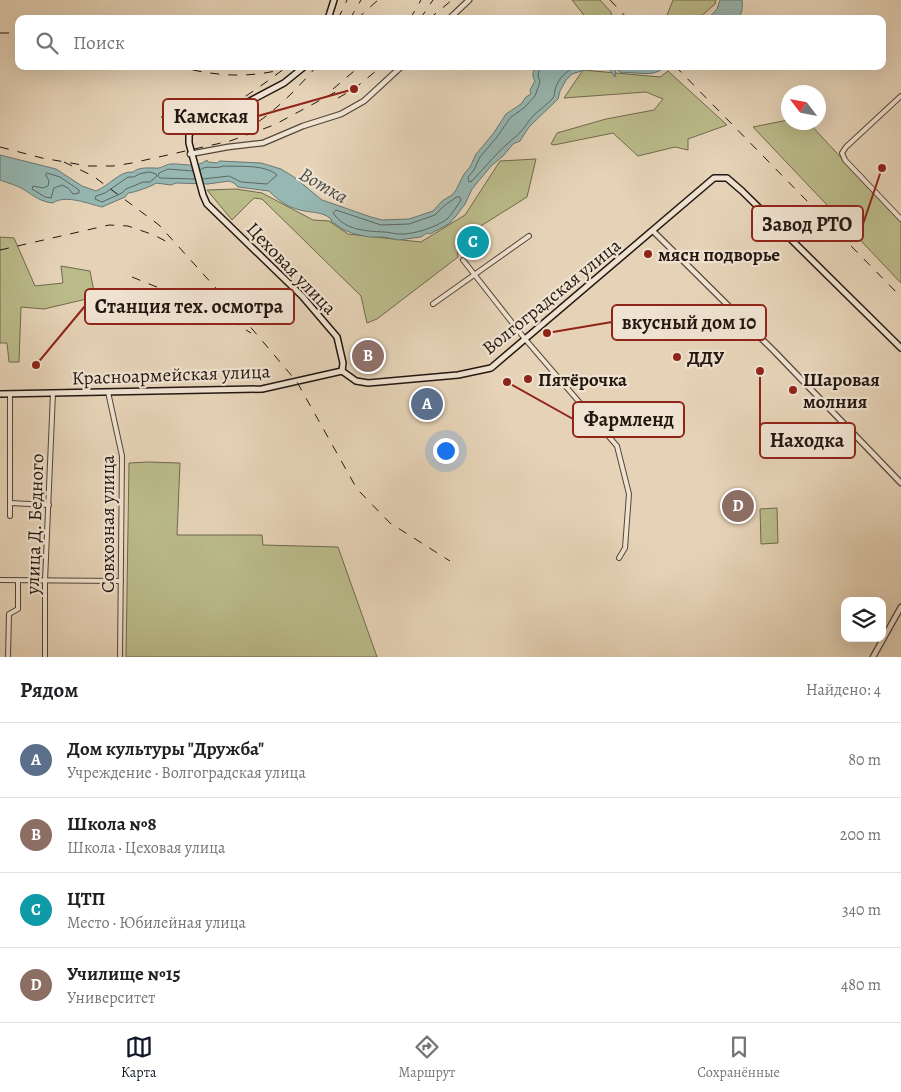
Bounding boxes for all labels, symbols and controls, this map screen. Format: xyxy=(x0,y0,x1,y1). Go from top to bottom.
search box xyxy=(15,15,886,70)
icon: search xyxy=(33,29,61,57)
text: Поиск xyxy=(73,30,125,56)
north arrow xyxy=(781,85,826,130)
callout: Камская xyxy=(163,99,258,134)
text: Камская xyxy=(174,103,248,130)
water label: Вотка xyxy=(294,161,353,210)
callout: Завод РТО xyxy=(752,206,863,241)
text: Завод РТО xyxy=(762,211,852,238)
street label: Цеховая улица xyxy=(240,217,342,321)
pin: C xyxy=(457,223,489,261)
street label: Волгоградская улица xyxy=(477,233,627,361)
place label: мясн подворье xyxy=(658,242,780,268)
marker: мясн подворье xyxy=(642,248,654,260)
callout: Станция тех. осмотра xyxy=(85,289,294,324)
text: Станция тех. осмотра xyxy=(95,293,284,320)
callout: вкусный дом 10 xyxy=(612,305,766,340)
text: вкусный дом 10 xyxy=(622,309,756,336)
pin: B xyxy=(352,337,384,375)
place label: ДДУ xyxy=(687,345,725,371)
marker: ДДУ xyxy=(671,351,683,363)
street label: Красноармейская улица xyxy=(71,359,271,391)
place label: Пятёрочка xyxy=(538,367,628,393)
place label: Шаровая молния xyxy=(803,367,880,415)
marker: Пятёрочка xyxy=(522,373,534,385)
marker: Шаровая молния xyxy=(787,384,799,396)
pin: A xyxy=(411,385,443,423)
callout: Фармленд xyxy=(573,402,684,437)
text: Фармленд xyxy=(584,406,674,433)
callout: Находка xyxy=(760,423,855,458)
text: Находка xyxy=(770,427,845,454)
your location xyxy=(433,438,459,464)
street label: улица Д. Бедного xyxy=(20,453,50,596)
street label: Совхозная улица xyxy=(95,455,121,593)
pin: D xyxy=(722,487,754,525)
map controls xyxy=(841,597,886,642)
button: layers xyxy=(841,597,886,642)
text: Рядом xyxy=(20,676,78,704)
text: Найдено: 4 xyxy=(806,679,881,701)
text: Дом культуры "Дружба" xyxy=(67,736,264,762)
text: A xyxy=(31,749,41,771)
text: 80 m xyxy=(848,749,881,771)
text: Учреждение · Волгоградская улица xyxy=(67,762,306,784)
text: Школа №8 xyxy=(67,811,157,837)
text: B xyxy=(31,824,41,846)
text: 200 m xyxy=(840,824,881,846)
text: Школа · Цеховая улица xyxy=(67,837,226,859)
text: ЦТП xyxy=(67,886,105,912)
text: C xyxy=(31,899,41,921)
text: 340 m xyxy=(842,899,881,921)
text: Место · Юбилейная улица xyxy=(67,912,246,934)
text: Училище №15 xyxy=(67,961,181,987)
text: D xyxy=(30,974,42,996)
text: 480 m xyxy=(841,974,881,996)
text: Университет xyxy=(67,987,155,1009)
tab: Карта xyxy=(121,1033,156,1082)
tab: Маршрут xyxy=(399,1033,455,1082)
tab: Сохранённые xyxy=(697,1033,780,1082)

